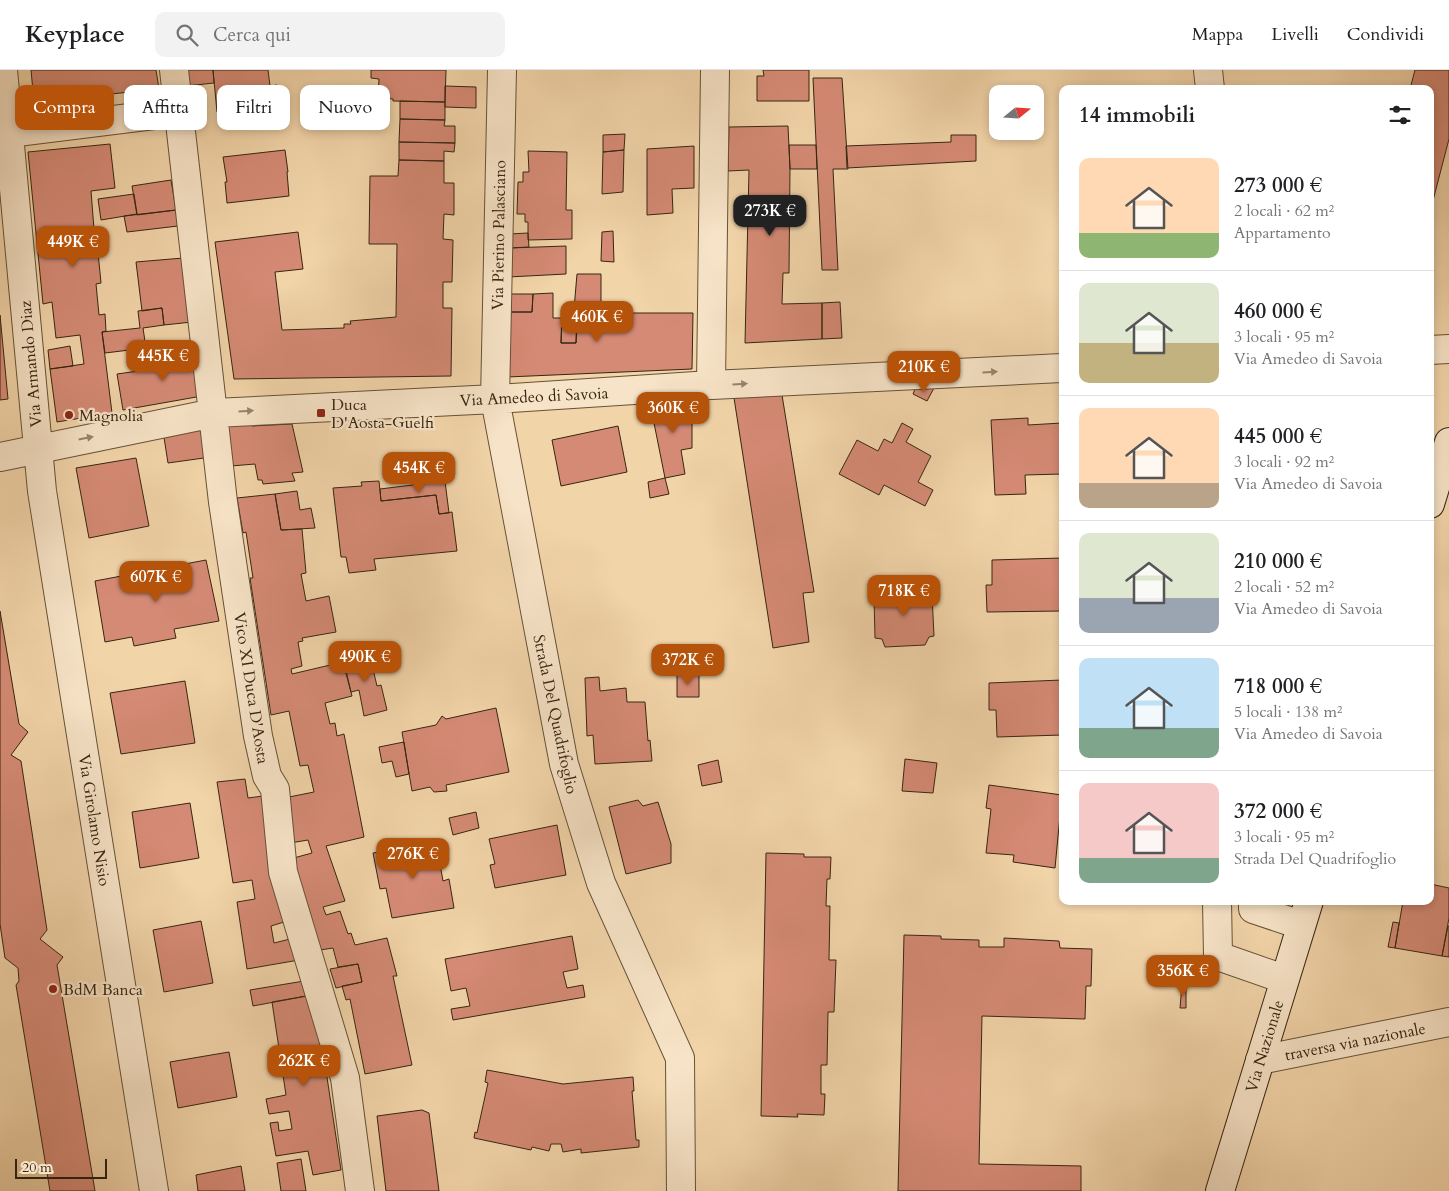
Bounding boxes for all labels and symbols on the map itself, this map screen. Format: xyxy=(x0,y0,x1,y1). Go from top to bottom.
north arrow xyxy=(989,85,1044,140)
street label: Via Pierino Palasciano xyxy=(487,159,511,310)
pin: 273K € xyxy=(729,194,811,237)
pin: 449K € xyxy=(32,226,114,268)
street label: Via Armando Diaz xyxy=(14,300,47,428)
pin: 460K € xyxy=(556,300,638,343)
pin: 445K € xyxy=(122,340,204,382)
pin: 210K € xyxy=(883,350,965,393)
one-way arrow xyxy=(982,367,998,375)
one-way arrow xyxy=(732,379,748,387)
street label: Via Amedeo di Savoia xyxy=(459,382,609,412)
pin: 360K € xyxy=(632,392,714,434)
place label: Duca D'Aosta-Guelfi xyxy=(331,394,434,434)
place label: Magnolia xyxy=(79,405,143,427)
one-way arrow xyxy=(238,407,254,415)
marker: Duca D'Aosta-Guelfi xyxy=(315,407,327,419)
marker: Magnolia xyxy=(63,409,75,421)
one-way arrow xyxy=(78,434,94,442)
pin: 454K € xyxy=(378,452,460,494)
pin: 607K € xyxy=(115,560,197,603)
pin: 718K € xyxy=(863,574,945,617)
street label: Vico XI Duca D'Aosta xyxy=(228,611,274,766)
street label: Strada Del Quadrifoglio xyxy=(527,633,583,796)
pin: 490K € xyxy=(324,640,406,683)
pin: 372K € xyxy=(647,644,729,686)
street label: Via Girolamo Nisio xyxy=(73,753,115,888)
pin: 276K € xyxy=(372,838,454,880)
pin: 356K € xyxy=(1142,954,1224,997)
place label: BdM Banca xyxy=(63,979,143,1001)
marker: BdM Banca xyxy=(47,983,59,995)
street label: Via Nazionale xyxy=(1240,997,1289,1095)
street label: traversa via nazionale xyxy=(1283,1018,1427,1066)
pin: 262K € xyxy=(263,1044,345,1087)
scale bar xyxy=(15,1156,108,1179)

